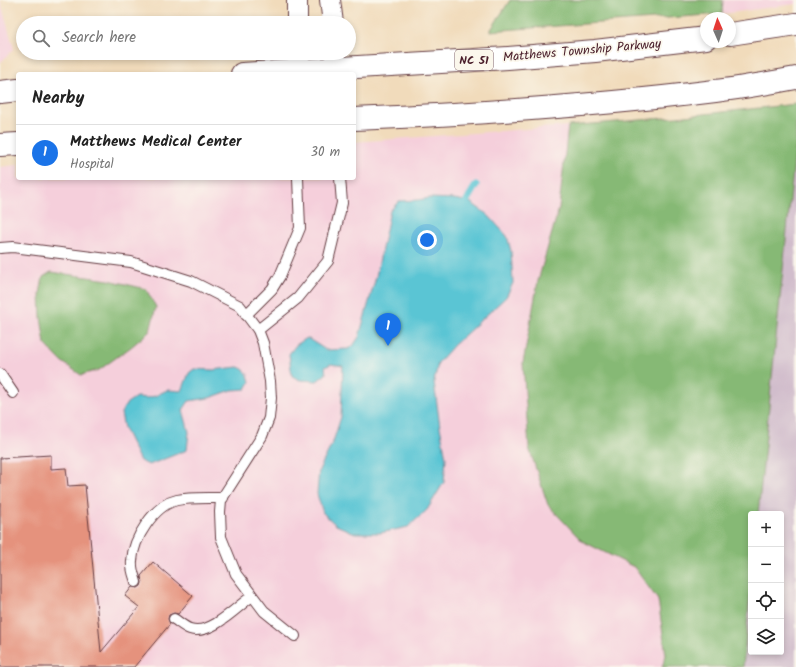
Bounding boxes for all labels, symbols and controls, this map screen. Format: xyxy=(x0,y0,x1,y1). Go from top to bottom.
north arrow xyxy=(700,12,736,48)
search box xyxy=(16,16,356,60)
text: Search here xyxy=(62,26,136,50)
icon: search xyxy=(30,27,52,49)
street label: Matthews Township Parkway xyxy=(502,34,663,68)
road number: NC 51 xyxy=(455,50,493,70)
text: Nearby xyxy=(32,85,84,112)
text: Matthews Medical Center xyxy=(70,130,242,154)
text: 1 xyxy=(43,142,47,163)
text: 30 m xyxy=(311,142,340,163)
text: Hospital xyxy=(70,154,114,175)
your location xyxy=(417,230,437,250)
pin: 1 xyxy=(375,313,401,346)
map controls xyxy=(748,511,784,655)
button: + xyxy=(748,511,784,547)
button: − xyxy=(748,547,784,583)
button: locate xyxy=(748,583,784,619)
button: layers xyxy=(748,619,784,655)

